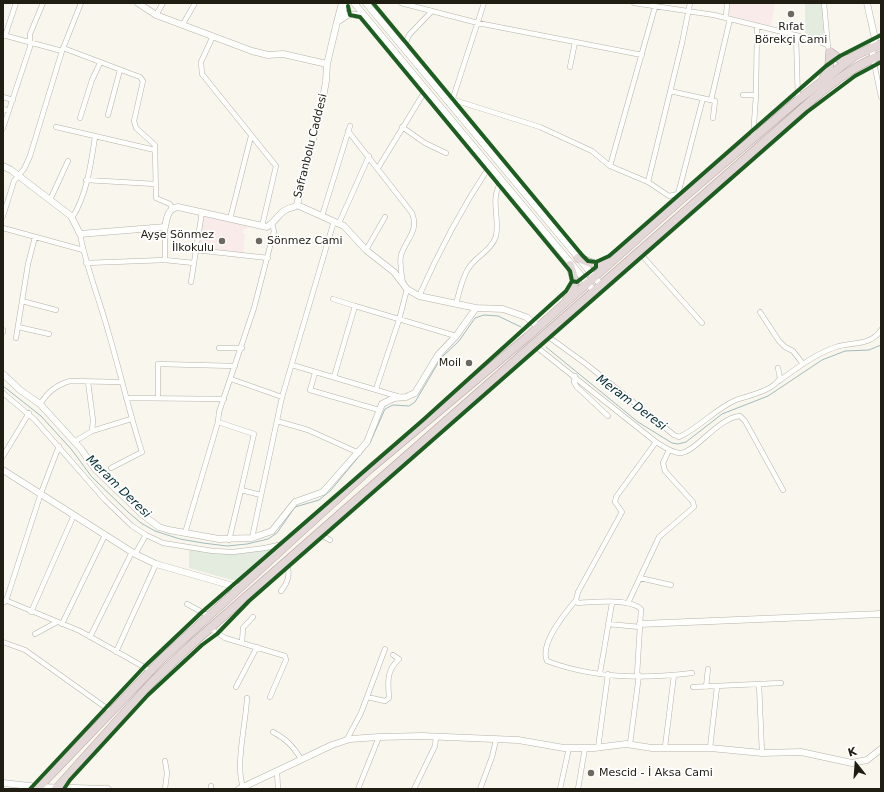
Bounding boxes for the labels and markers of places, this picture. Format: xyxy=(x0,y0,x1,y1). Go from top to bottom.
marker: Rıfat Börekçi Cami xyxy=(786,9,796,19)
place label: Rıfat Börekçi Cami xyxy=(755,20,827,46)
place label: Ayşe Sönmez İlkokulu xyxy=(141,228,214,254)
place label: Sönmez Cami xyxy=(267,234,343,248)
marker: Ayşe Sönmez İlkokulu xyxy=(217,236,227,246)
marker: Sönmez Cami xyxy=(254,236,264,246)
place label: Moil xyxy=(439,356,461,370)
marker: Moil xyxy=(464,358,474,368)
place label: Mescid - İ Aksa Cami xyxy=(599,766,713,780)
marker: Mescid - İ Aksa Cami xyxy=(586,768,596,778)

